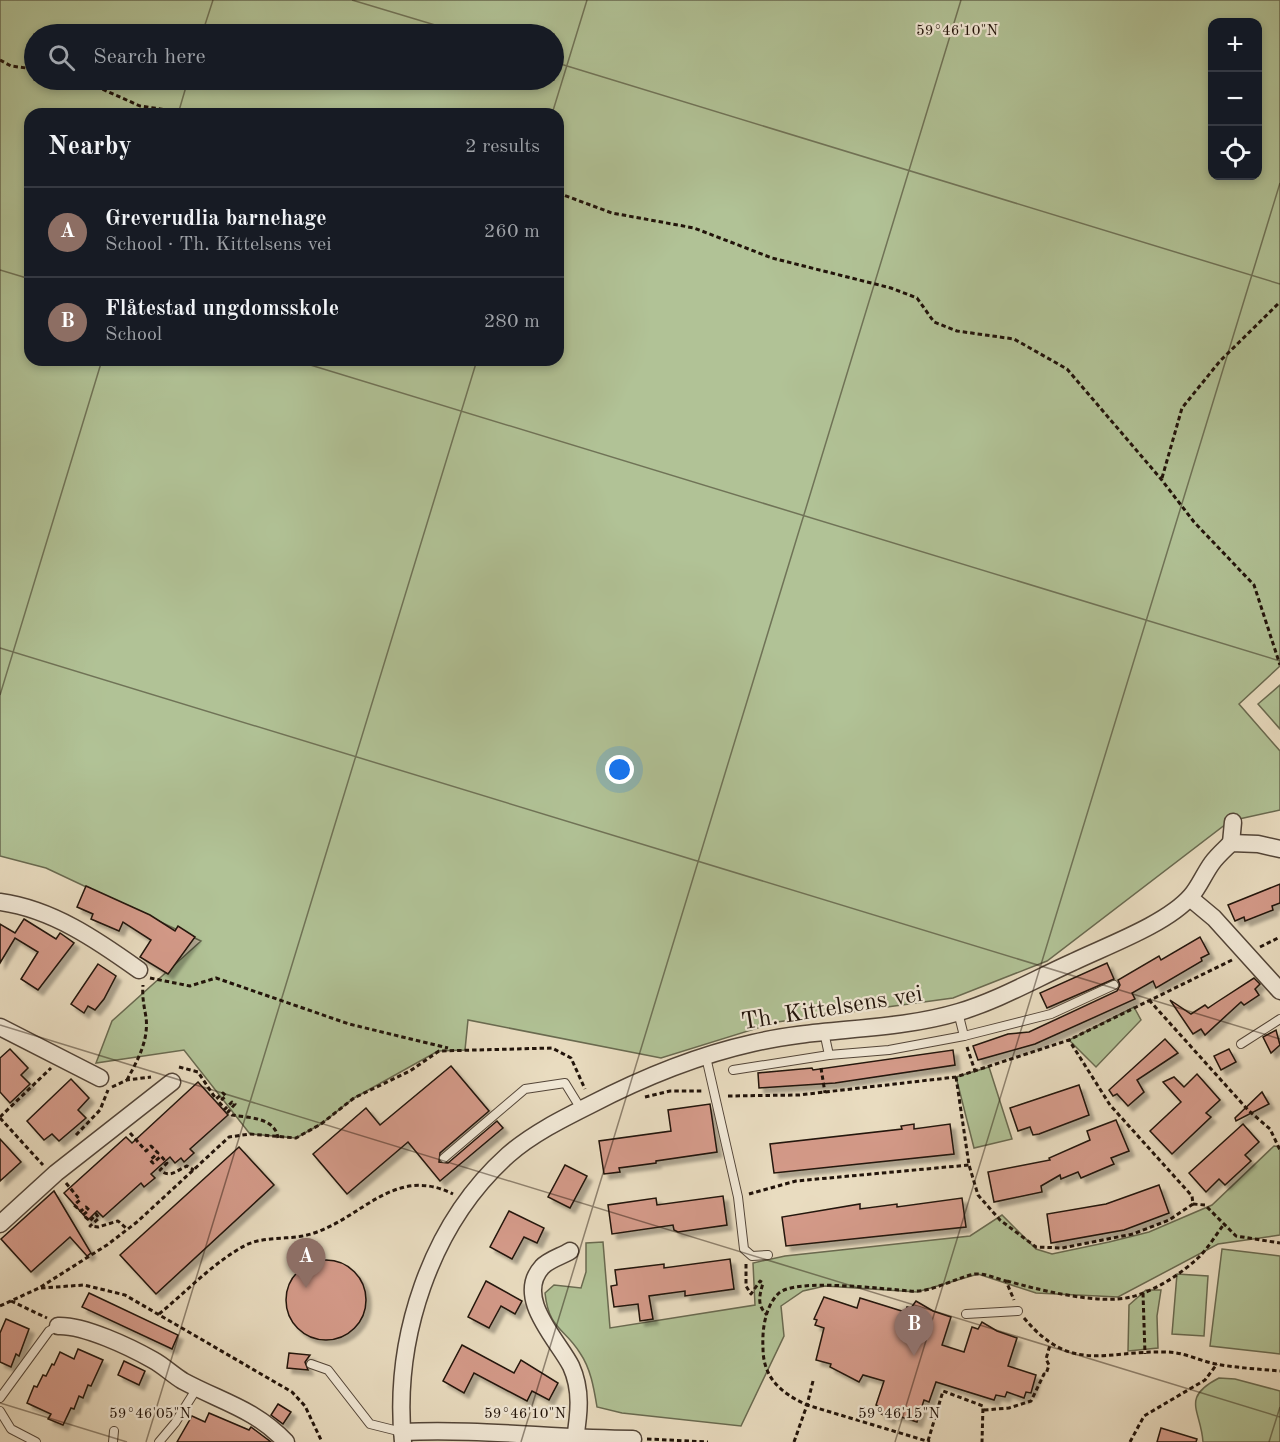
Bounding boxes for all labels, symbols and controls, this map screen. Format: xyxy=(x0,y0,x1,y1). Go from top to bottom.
map controls xyxy=(1208,18,1262,180)
button: + xyxy=(1208,18,1262,72)
search box xyxy=(24,24,564,90)
text: 59°46'10"N xyxy=(916,24,998,39)
icon: search xyxy=(45,41,78,74)
text: Search here xyxy=(93,46,206,68)
button: − xyxy=(1208,72,1262,126)
button: locate xyxy=(1208,126,1262,180)
text: Nearby xyxy=(48,134,132,160)
text: 2 results xyxy=(465,137,540,157)
text: Greverudlia barnehage xyxy=(105,208,327,230)
text: A xyxy=(60,222,75,242)
text: 260 m xyxy=(484,222,540,242)
text: School · Th. Kittelsens vei xyxy=(105,235,332,255)
text: Flåtestad ungdomsskole xyxy=(105,298,339,320)
text: B xyxy=(60,312,75,332)
text: 280 m xyxy=(484,312,540,332)
text: School xyxy=(105,325,162,345)
your location xyxy=(605,755,634,784)
street label: Th. Kittelsens vei xyxy=(740,983,924,1035)
pin: A xyxy=(286,1238,326,1288)
pin: B xyxy=(894,1306,934,1356)
text: 59°46'05"N xyxy=(109,1407,191,1422)
text: 59°46'10"N xyxy=(484,1407,566,1422)
text: 59°46'15"N xyxy=(858,1407,940,1422)

